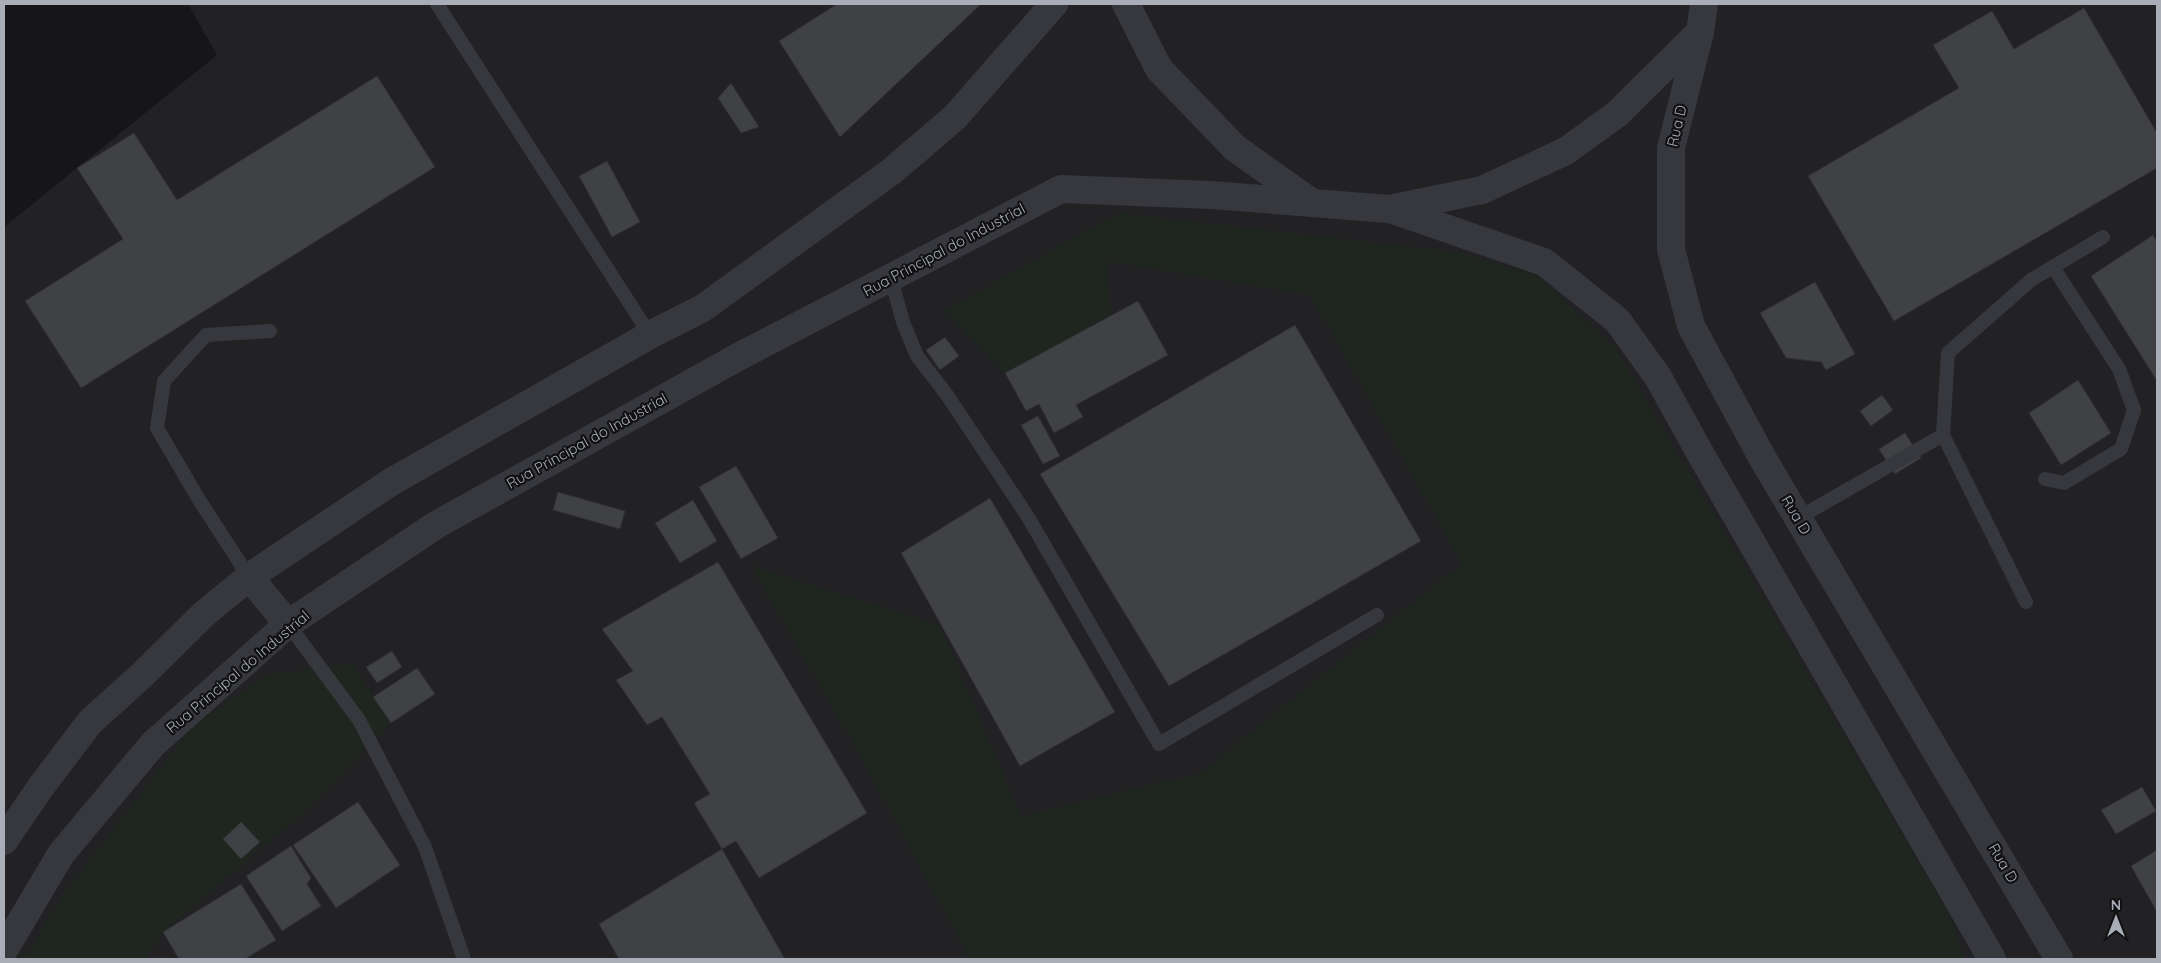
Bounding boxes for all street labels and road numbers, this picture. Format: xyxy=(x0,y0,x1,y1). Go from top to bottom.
street label: Rua D xyxy=(1662,103,1691,149)
street label: Rua Principal do Industrial xyxy=(859,199,1028,300)
street label: Rua Principal do Industrial xyxy=(503,388,671,493)
street label: Rua D xyxy=(1777,492,1816,538)
street label: Rua Principal do Industrial xyxy=(162,606,313,737)
street label: Rua D xyxy=(1985,840,2022,886)

